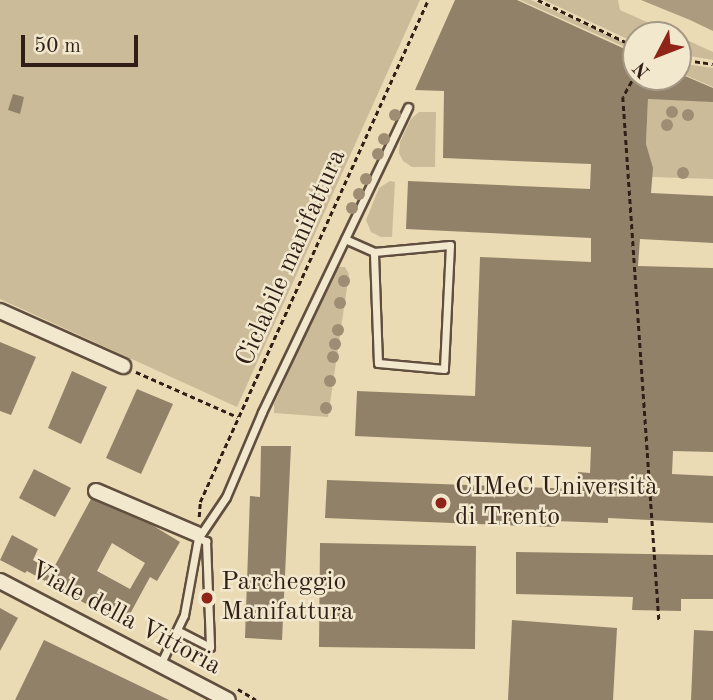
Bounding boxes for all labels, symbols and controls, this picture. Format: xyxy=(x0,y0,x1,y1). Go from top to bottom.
scale bar xyxy=(24,21,142,65)
north arrow xyxy=(622,21,692,91)
text: 50 m xyxy=(34,36,81,57)
text: N xyxy=(631,57,654,81)
street label: Ciclabile manifattura xyxy=(230,145,354,371)
place label: CIMeC Università di Trento xyxy=(455,472,658,534)
marker: CIMeC Università di Trento xyxy=(433,495,449,511)
street label: Viale della Vittoria xyxy=(24,555,226,683)
place label: Parcheggio Manifattura xyxy=(221,567,354,628)
marker: Parcheggio Manifattura xyxy=(199,590,215,606)

